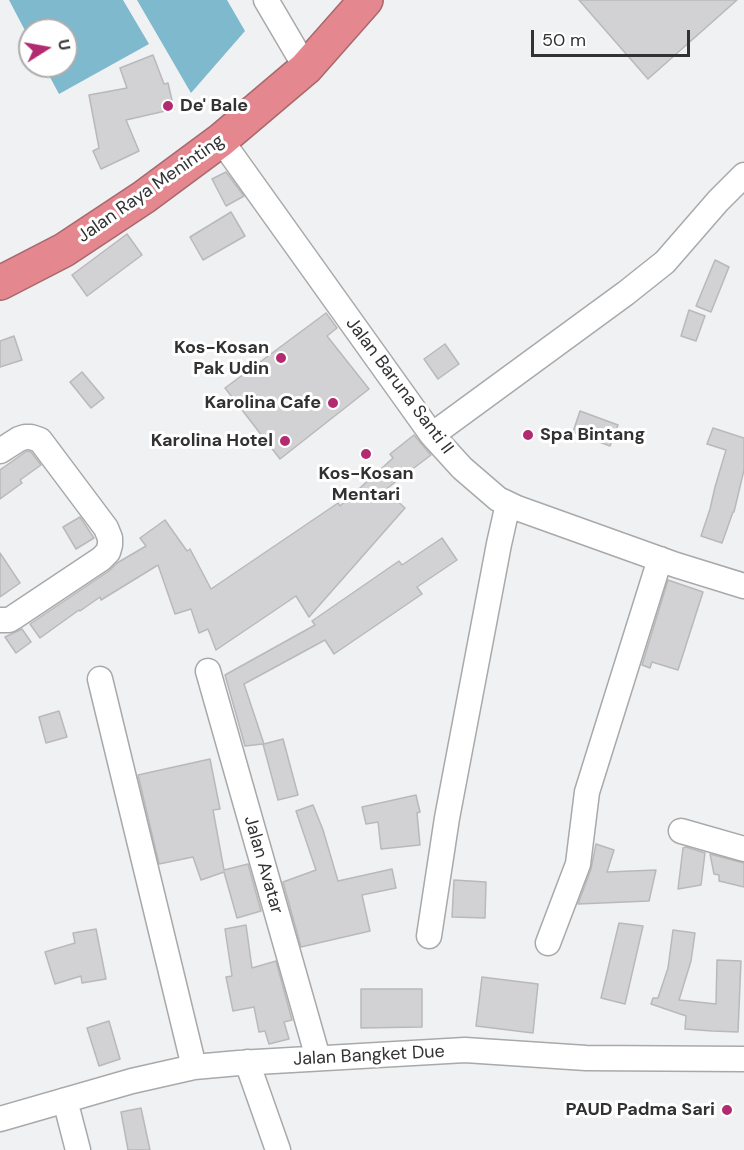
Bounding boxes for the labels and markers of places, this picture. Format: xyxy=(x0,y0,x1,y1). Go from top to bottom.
place label: De' Bale xyxy=(180,95,248,117)
marker: De' Bale xyxy=(161,99,175,113)
place label: Kos-Kosan Pak Udin xyxy=(174,337,269,380)
marker: Kos-Kosan Pak Udin xyxy=(274,351,288,365)
place label: Karolina Cafe xyxy=(205,392,321,414)
marker: Karolina Cafe xyxy=(326,396,340,410)
place label: Spa Bintang xyxy=(540,424,645,446)
marker: Spa Bintang xyxy=(521,428,535,442)
place label: Karolina Hotel xyxy=(151,430,273,452)
marker: Karolina Hotel xyxy=(278,434,292,448)
marker: Kos-Kosan Mentari xyxy=(359,447,373,461)
place label: Kos-Kosan Mentari xyxy=(318,463,414,506)
place label: PAUD Padma Sari xyxy=(566,1099,715,1121)
marker: PAUD Padma Sari xyxy=(720,1103,734,1117)

